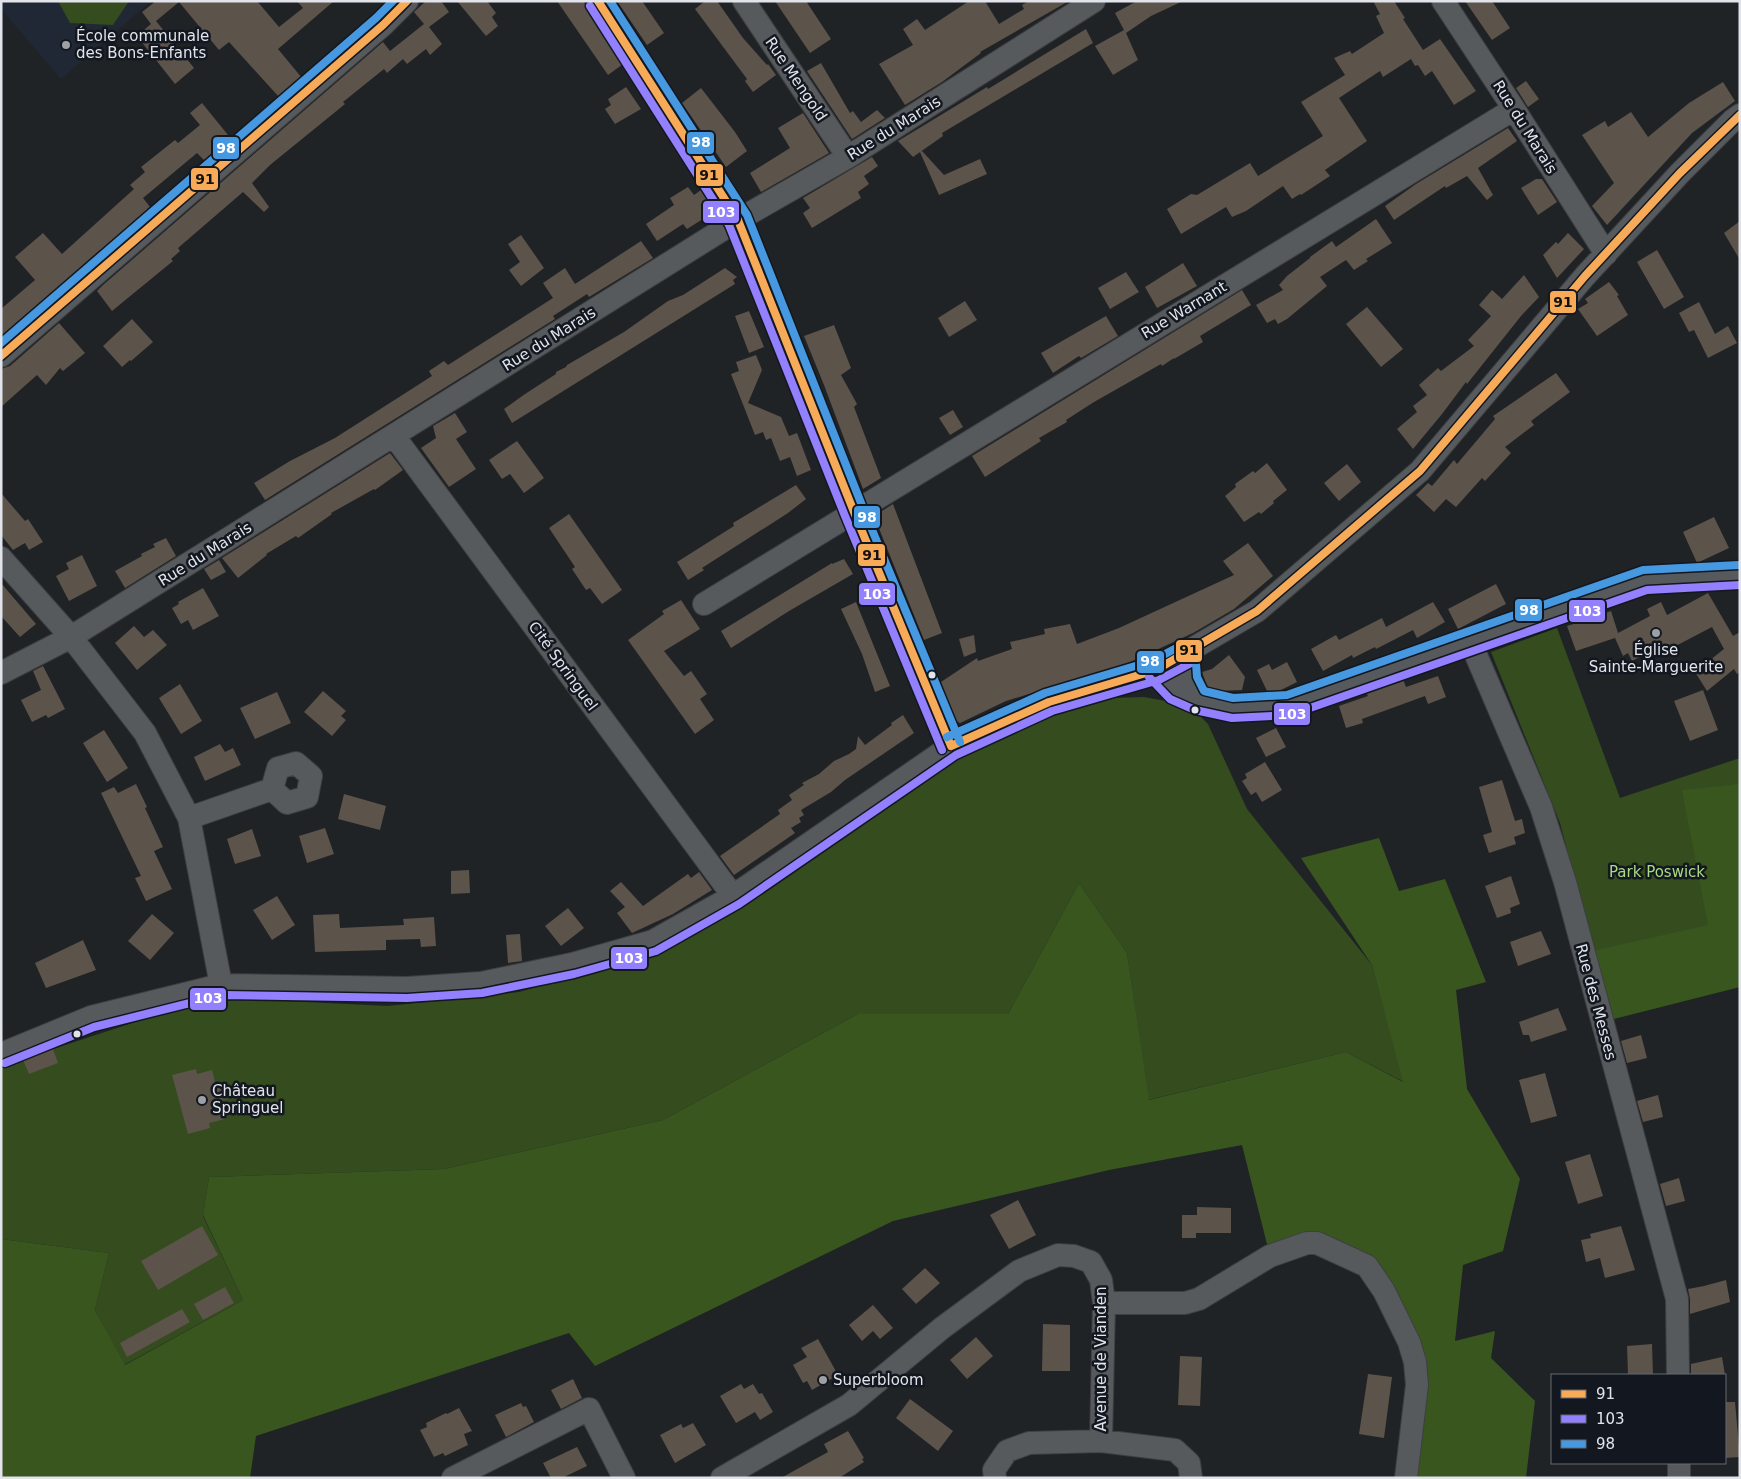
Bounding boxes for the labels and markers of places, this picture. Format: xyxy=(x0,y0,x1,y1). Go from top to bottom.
place label: École communale des Bons-Enfants xyxy=(76,26,209,62)
marker: École communale des Bons-Enfants xyxy=(60,39,72,51)
marker: Église Sainte-Marguerite xyxy=(1650,627,1662,639)
place label: Église Sainte-Marguerite xyxy=(1589,640,1723,676)
unlabelled marker xyxy=(927,670,937,680)
unlabelled marker xyxy=(1190,705,1200,715)
unlabelled marker xyxy=(72,1029,82,1039)
place label: Château Springuel xyxy=(212,1082,283,1117)
marker: Château Springuel xyxy=(196,1094,208,1106)
place label: Superbloom xyxy=(833,1371,924,1389)
marker: Superbloom xyxy=(817,1374,829,1386)

